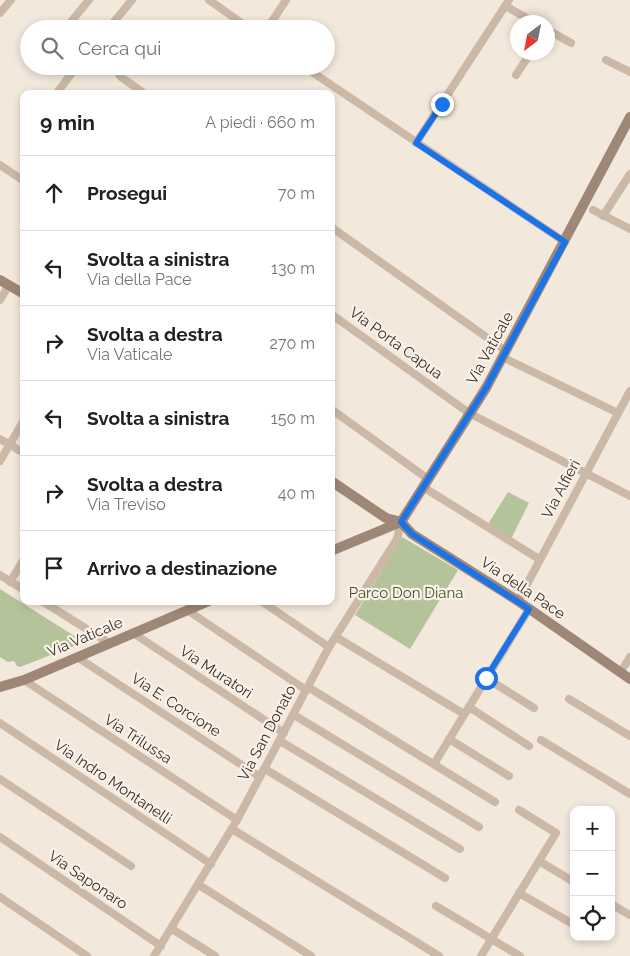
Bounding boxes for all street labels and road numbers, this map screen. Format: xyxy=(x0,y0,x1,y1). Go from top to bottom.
street label: Via Porta Capua xyxy=(346,303,446,383)
street label: Via Vaticale xyxy=(463,308,517,387)
street label: Via Alfieri xyxy=(538,456,584,522)
street label: Via della Pace xyxy=(477,553,569,623)
street label: Via Vaticale xyxy=(45,613,126,661)
street label: Via Muratori xyxy=(176,642,256,702)
street label: Via E. Corcione xyxy=(128,669,224,741)
street label: Via San Donato xyxy=(234,682,300,784)
street label: Via Trilussa xyxy=(101,710,175,768)
street label: Via Indro Montanelli xyxy=(51,736,175,828)
street label: Via Saponaro xyxy=(45,847,131,913)

